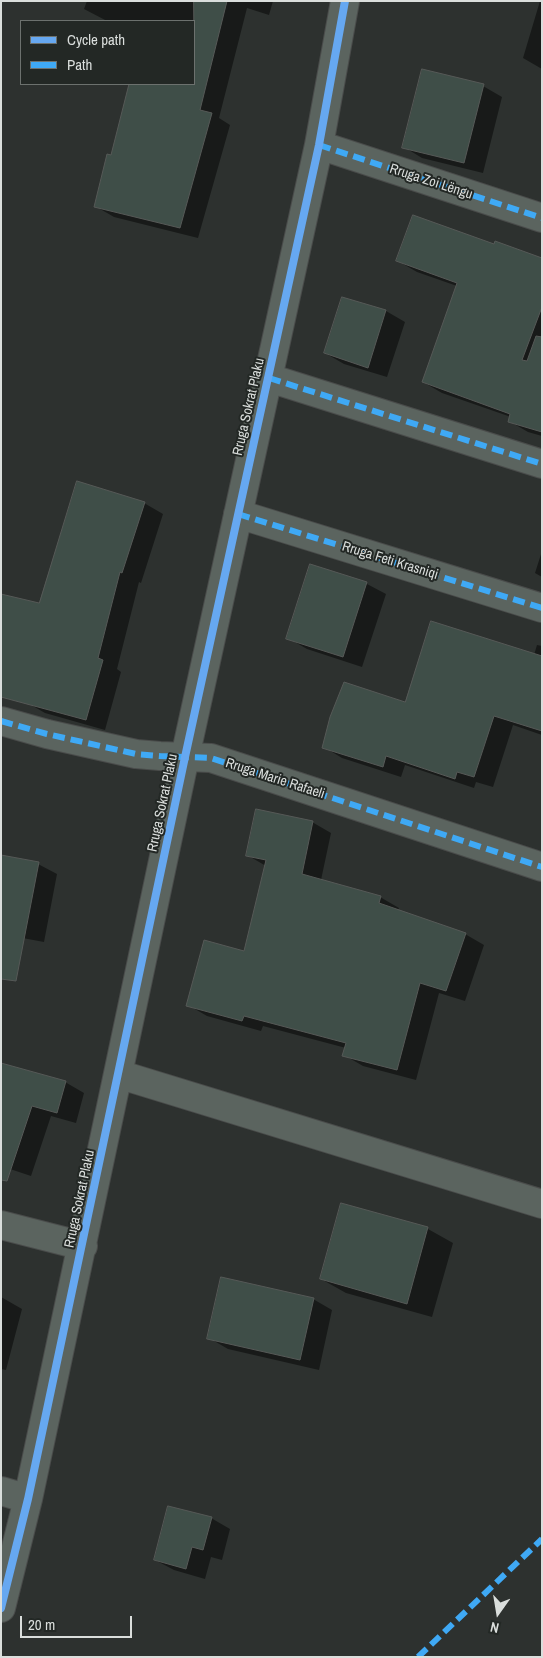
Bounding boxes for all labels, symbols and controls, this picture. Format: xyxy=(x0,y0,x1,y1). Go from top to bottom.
legend xyxy=(20,20,195,85)
text: Cycle path xyxy=(67,29,125,50)
text: Path xyxy=(67,54,92,75)
street label: Rruga Zoi Lëngu xyxy=(387,161,475,203)
street label: Rruga Sokrat Plaku xyxy=(230,357,268,457)
street label: Rruga Feti Krasniqi xyxy=(340,538,440,584)
street label: Rruga Sokrat Plaku xyxy=(144,753,182,853)
street label: Rruga Marie Rafaeli xyxy=(223,755,327,803)
street label: Rruga Sokrat Plaku xyxy=(61,1149,99,1249)
north arrow xyxy=(473,1588,523,1638)
scale bar xyxy=(22,1606,135,1638)
text: 20 m xyxy=(28,1614,55,1635)
text: N xyxy=(489,1618,501,1637)

